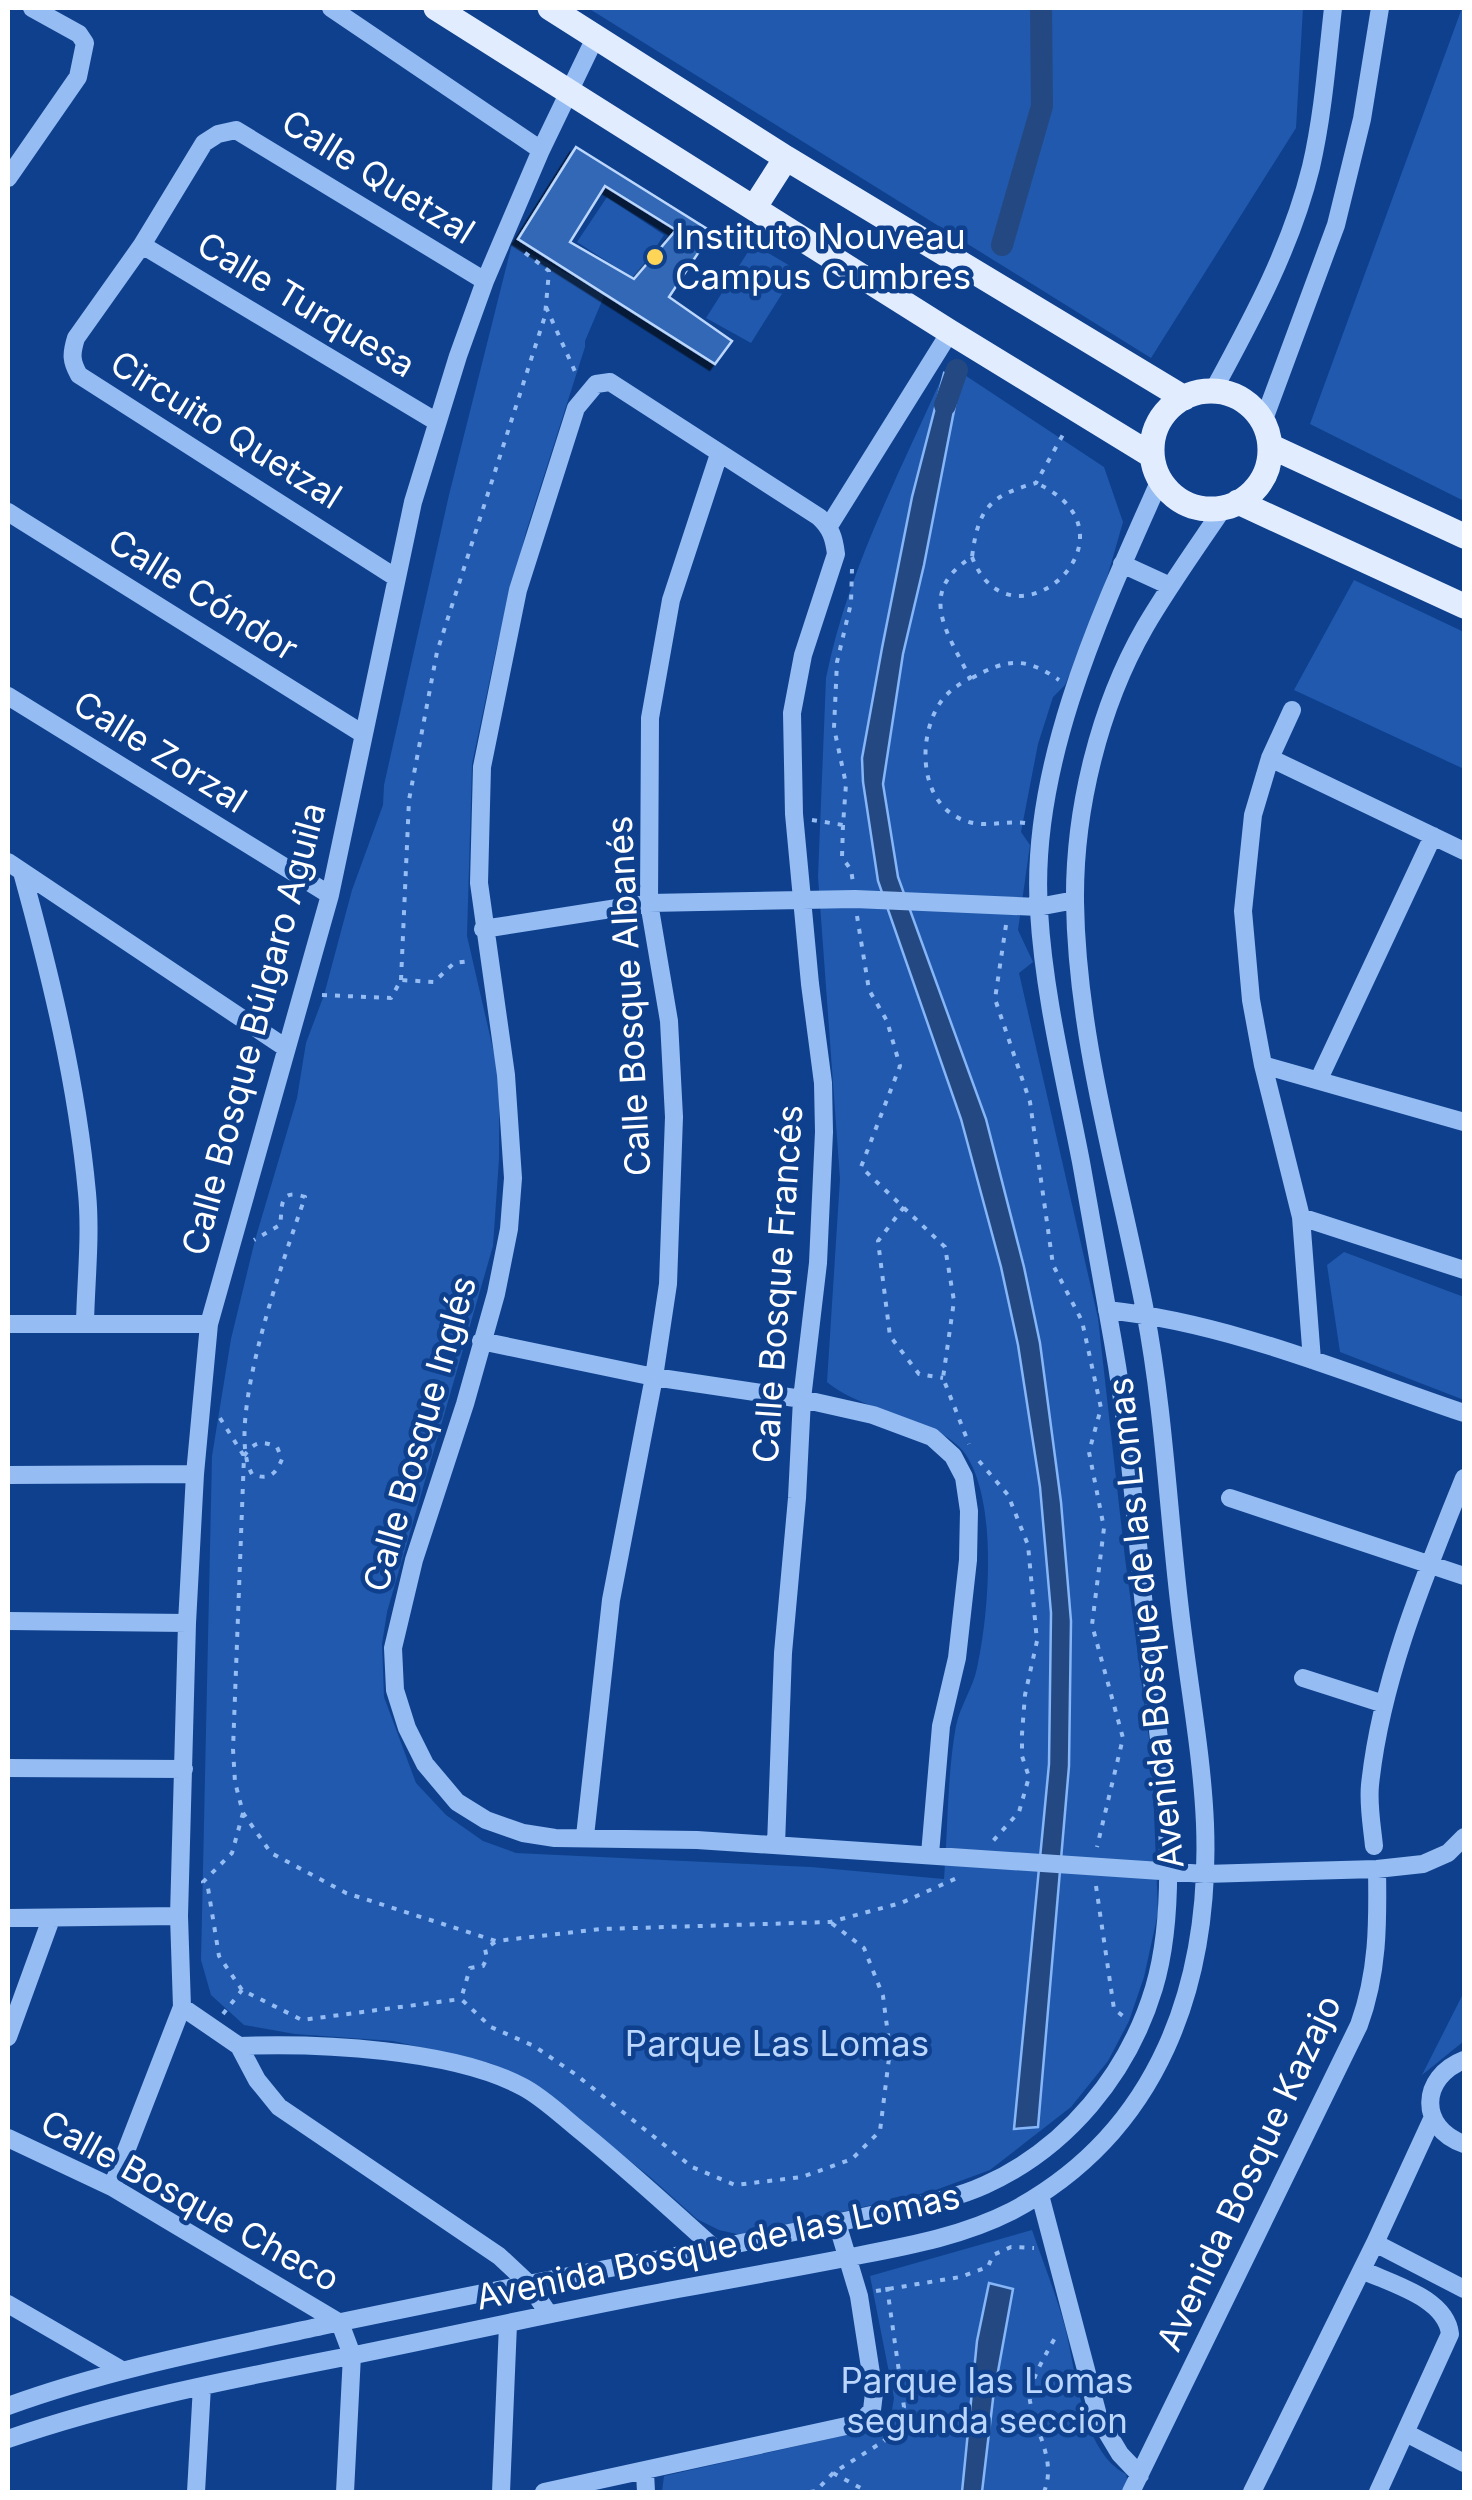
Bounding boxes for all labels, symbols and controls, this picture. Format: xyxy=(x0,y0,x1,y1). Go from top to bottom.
street label: Calle Quetzal xyxy=(274,100,483,252)
place label: Instituto Nouveau Campus Cumbres xyxy=(675,215,971,297)
street label: Calle Turquesa xyxy=(190,223,423,386)
marker: Instituto Nouveau Campus Cumbres xyxy=(644,246,666,268)
street label: Circuito Quetzal xyxy=(103,341,350,517)
street label: Calle Cóndor xyxy=(101,519,306,669)
street label: Calle Zorzal xyxy=(66,681,255,821)
street label: Calle Bosque Búlgaro Aguila xyxy=(172,798,334,1260)
street label: Calle Bosque Albanés xyxy=(598,815,658,1177)
street label: Calle Bosque Francés xyxy=(744,1103,810,1465)
street label: Calle Bosque Inglés xyxy=(354,1271,484,1596)
street label: Avenida Bosque de las Lomas xyxy=(1098,1375,1192,1871)
street label: Avenida Bosque Kazajo xyxy=(1147,1988,1349,2357)
park label: Parque Las Lomas xyxy=(625,2022,929,2064)
street label: Calle Bosque Checo xyxy=(34,2101,347,2300)
street label: Avenida Bosque de las Lomas xyxy=(472,2174,964,2318)
park label: Parque las Lomas segunda seccion xyxy=(841,2359,1134,2441)

